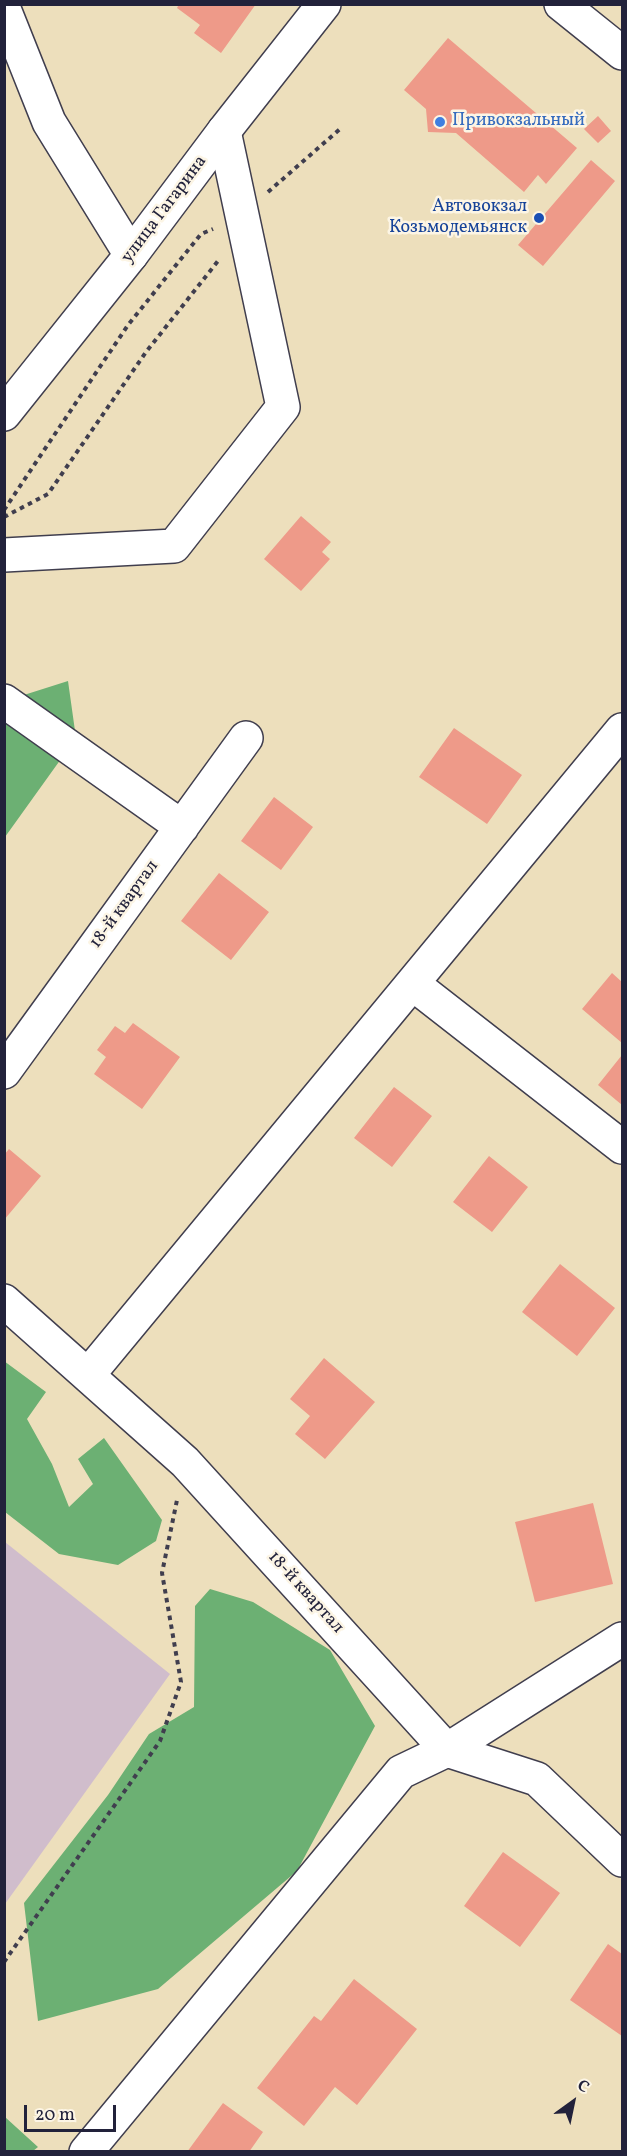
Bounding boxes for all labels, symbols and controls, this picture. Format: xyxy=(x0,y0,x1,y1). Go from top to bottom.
place label: Привокзальный xyxy=(452,111,585,133)
marker: Привокзальный xyxy=(433,115,447,129)
street label: улица Гагарина xyxy=(118,152,212,268)
place label: Автовокзал Козьмодемьянск xyxy=(389,197,527,240)
marker: Автовокзал Козьмодемьянск xyxy=(532,211,546,225)
street label: 18-й квартал xyxy=(86,857,164,953)
street label: 18-й квартал xyxy=(262,1547,348,1639)
north arrow xyxy=(543,2072,603,2132)
text: С xyxy=(572,2075,593,2099)
scale bar xyxy=(27,2093,118,2131)
text: 20 m xyxy=(35,2103,75,2128)

